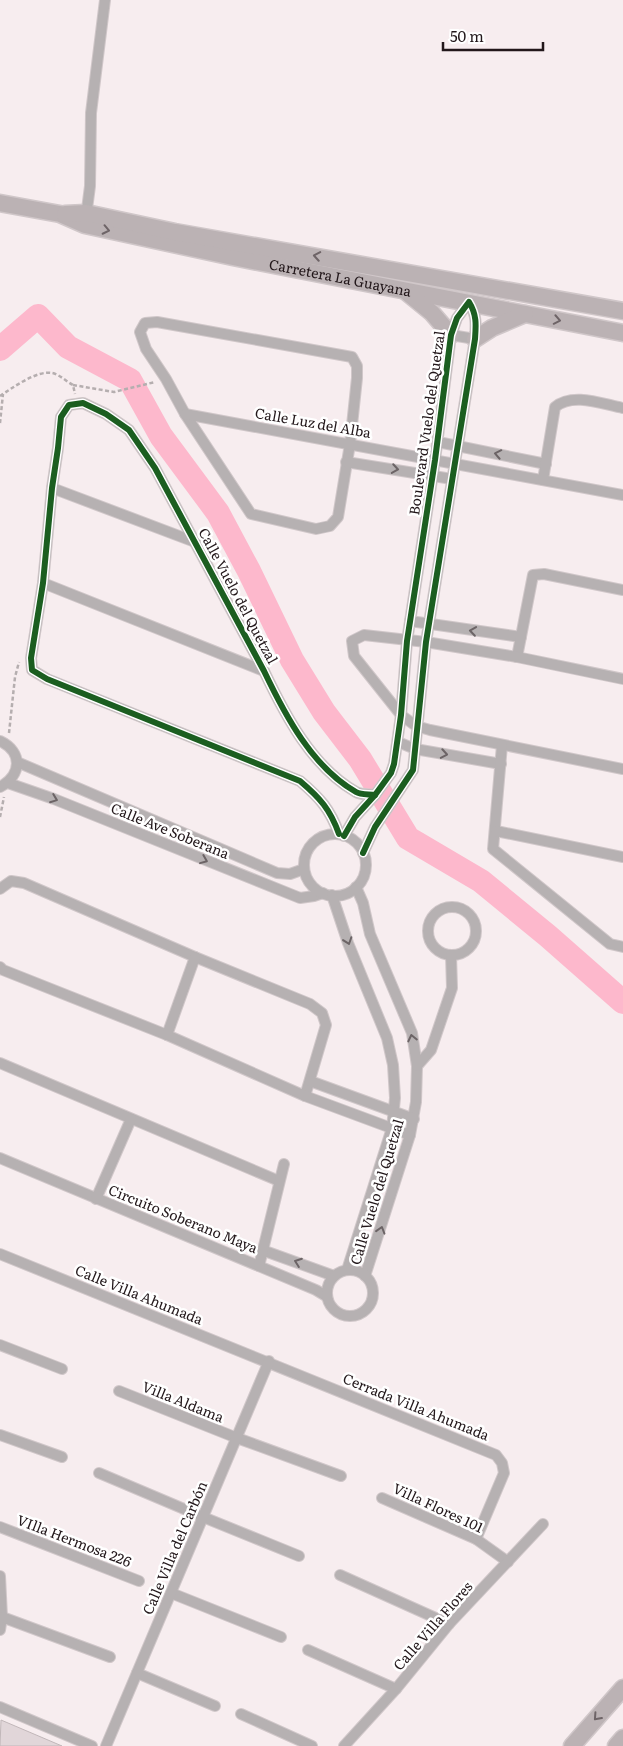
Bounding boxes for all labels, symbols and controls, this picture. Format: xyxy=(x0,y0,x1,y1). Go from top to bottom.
scale bar xyxy=(443,20,543,52)
text: 50 m xyxy=(450,24,484,47)
one-way arrow xyxy=(102,224,110,234)
one-way arrow xyxy=(312,252,321,262)
street label: Carretera La Guayana xyxy=(268,253,414,301)
one-way arrow xyxy=(553,314,561,325)
street label: Boulevard Vuelo del Quetzal xyxy=(403,329,449,516)
street label: Calle Luz del Alba xyxy=(254,402,373,442)
one-way arrow xyxy=(494,450,502,460)
one-way arrow xyxy=(390,464,399,474)
street label: Calle Vuelo del Quetzal xyxy=(195,524,283,667)
one-way arrow xyxy=(468,626,477,636)
one-way arrow xyxy=(440,749,449,759)
one-way arrow xyxy=(49,793,57,803)
street label: Calle Ave Soberana xyxy=(108,797,233,863)
one-way arrow xyxy=(199,854,208,864)
one-way arrow xyxy=(342,937,352,945)
one-way arrow xyxy=(407,1034,418,1043)
street label: Calle Vuelo del Quetzal xyxy=(344,1116,408,1267)
street label: Circuito Soberano Maya xyxy=(106,1179,262,1257)
one-way arrow xyxy=(375,1226,385,1235)
one-way arrow xyxy=(294,1258,303,1268)
street label: Calle Villa Ahumada xyxy=(72,1259,207,1329)
street label: Cerrada Villa Ahumada xyxy=(340,1368,493,1445)
street label: Villa Aldama xyxy=(140,1376,228,1427)
street label: Villa Flores 101 xyxy=(390,1477,487,1537)
street label: Calle Villa del Carbón xyxy=(137,1478,211,1617)
street label: VIlla Hermosa 226 xyxy=(14,1509,135,1571)
street label: Calle Villa Flores xyxy=(388,1577,476,1674)
one-way arrow xyxy=(595,1711,603,1720)

